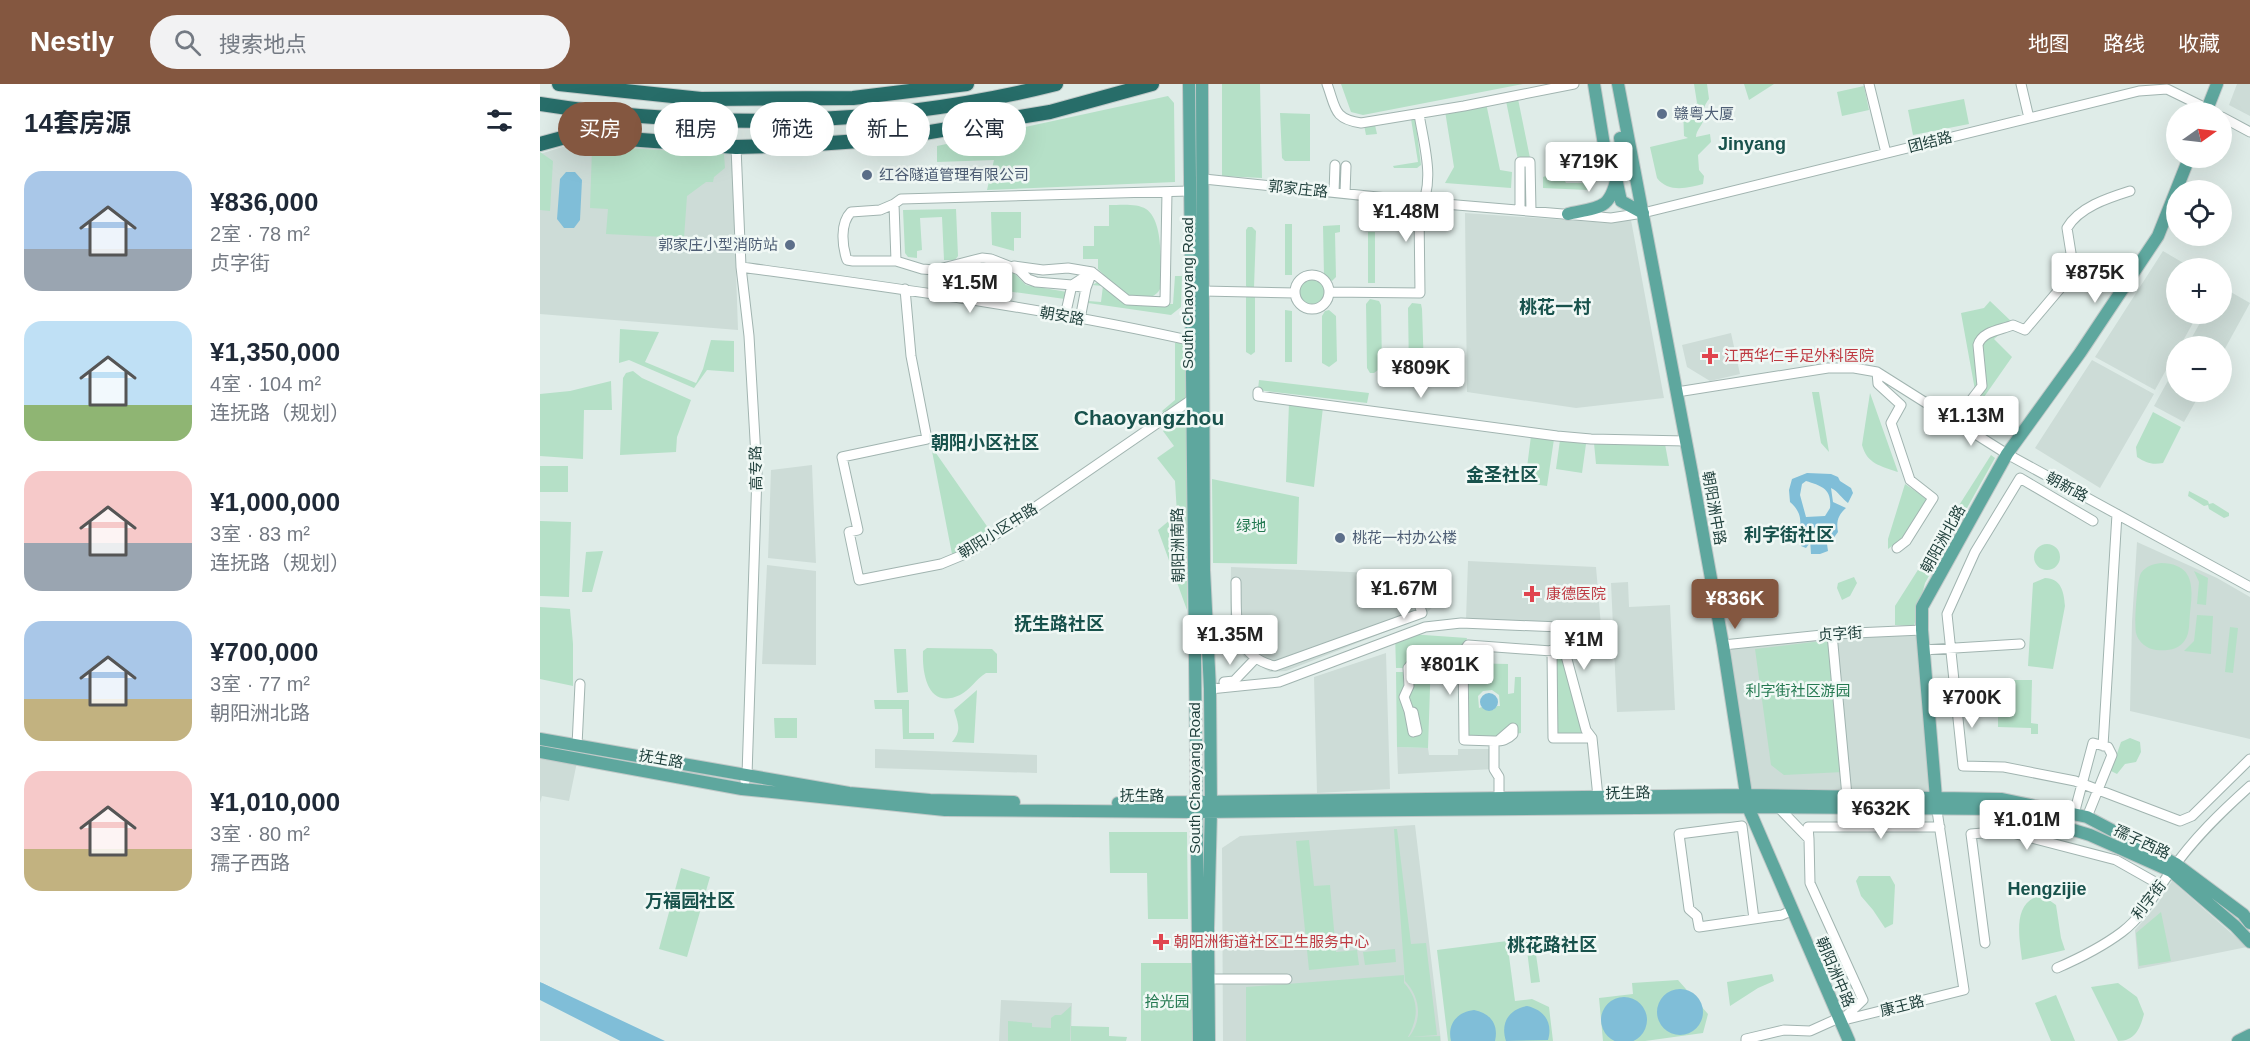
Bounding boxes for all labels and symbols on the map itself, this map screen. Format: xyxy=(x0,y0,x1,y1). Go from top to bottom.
north arrow xyxy=(2166,102,2232,168)
place label: 赣粤大厦 xyxy=(1674,105,1734,122)
marker: 赣粤大厦 xyxy=(1655,107,1669,121)
street label: 团结路 xyxy=(1906,128,1954,155)
district label: Jinyang xyxy=(1718,134,1786,154)
pin: ¥719K xyxy=(1547,142,1631,193)
place label: 红谷隧道管理有限公司 xyxy=(879,166,1029,183)
marker: 红谷隧道管理有限公司 xyxy=(860,168,874,182)
street label: 郭家庄路 xyxy=(1267,177,1329,200)
pin: ¥1.48M xyxy=(1357,192,1455,243)
street label: South Chaoyang Road xyxy=(1179,217,1196,369)
place label: 郭家庄小型消防站 xyxy=(658,236,778,253)
marker: 郭家庄小型消防站 xyxy=(783,238,797,252)
pin: ¥875K xyxy=(2053,253,2137,304)
pin: ¥1.5M xyxy=(928,263,1012,314)
district label: 桃花一村 xyxy=(1519,297,1591,317)
street label: 朝安路 xyxy=(1038,303,1086,328)
marker: 江西华仁手足外科医院 xyxy=(1701,347,1719,365)
place label: 江西华仁手足外科医院 xyxy=(1724,347,1874,364)
pin: ¥809K xyxy=(1379,348,1463,399)
pin: ¥1.13M xyxy=(1922,396,2020,447)
district label: Chaoyangzhou xyxy=(1074,406,1224,429)
district label: 朝阳小区社区 xyxy=(931,433,1039,453)
street label: 高专路 xyxy=(747,445,764,491)
district label: 金圣社区 xyxy=(1466,465,1538,485)
street label: 朝新路 xyxy=(2043,468,2091,505)
street label: 朝阳洲中路 xyxy=(1700,469,1729,546)
street label: 朝阳小区中路 xyxy=(955,500,1040,562)
street label: 朝阳洲北路 xyxy=(1917,502,1968,576)
street label: 朝阳洲南路 xyxy=(1168,507,1187,583)
park label: 绿地 xyxy=(1236,517,1266,534)
district label: 利字街社区 xyxy=(1744,525,1834,545)
place label: 桃花一村办公楼 xyxy=(1352,529,1457,546)
marker: 桃花一村办公楼 xyxy=(1333,531,1347,545)
pin: ¥1.67M xyxy=(1355,569,1453,620)
pin: ¥836K xyxy=(1693,579,1777,630)
marker: 康德医院 xyxy=(1523,585,1541,603)
place label: 康德医院 xyxy=(1546,585,1606,602)
district label: 抚生路社区 xyxy=(1014,614,1104,634)
pin: ¥1.35M xyxy=(1181,615,1279,666)
pin: ¥1M xyxy=(1555,620,1613,671)
street label: 贞字街 xyxy=(1817,623,1863,644)
pin: ¥801K xyxy=(1408,645,1492,696)
pin: ¥700K xyxy=(1930,678,2014,729)
park label: 利字街社区游园 xyxy=(1745,682,1851,699)
street label: South Chaoyang Road xyxy=(1186,702,1203,854)
street label: 抚生路 xyxy=(637,746,685,771)
street label: 抚生路 xyxy=(1605,784,1651,801)
street label: 抚生路 xyxy=(1119,787,1165,804)
pin: ¥632K xyxy=(1839,789,1923,840)
pin: ¥1.01M xyxy=(1978,800,2076,851)
street label: 孺子西路 xyxy=(2111,821,2173,862)
street label: 利字街 xyxy=(2128,877,2169,923)
district label: Hengzijie xyxy=(2007,879,2087,899)
district label: 万福园社区 xyxy=(645,891,735,911)
marker: 朝阳洲街道社区卫生服务中心 xyxy=(1152,933,1170,951)
place label: 朝阳洲街道社区卫生服务中心 xyxy=(1174,933,1369,950)
street label: 朝阳洲中路 xyxy=(1813,934,1858,1010)
district label: 桃花路社区 xyxy=(1507,935,1597,955)
street label: 康王路 xyxy=(1878,992,1926,1019)
park label: 拾光园 xyxy=(1144,993,1190,1010)

